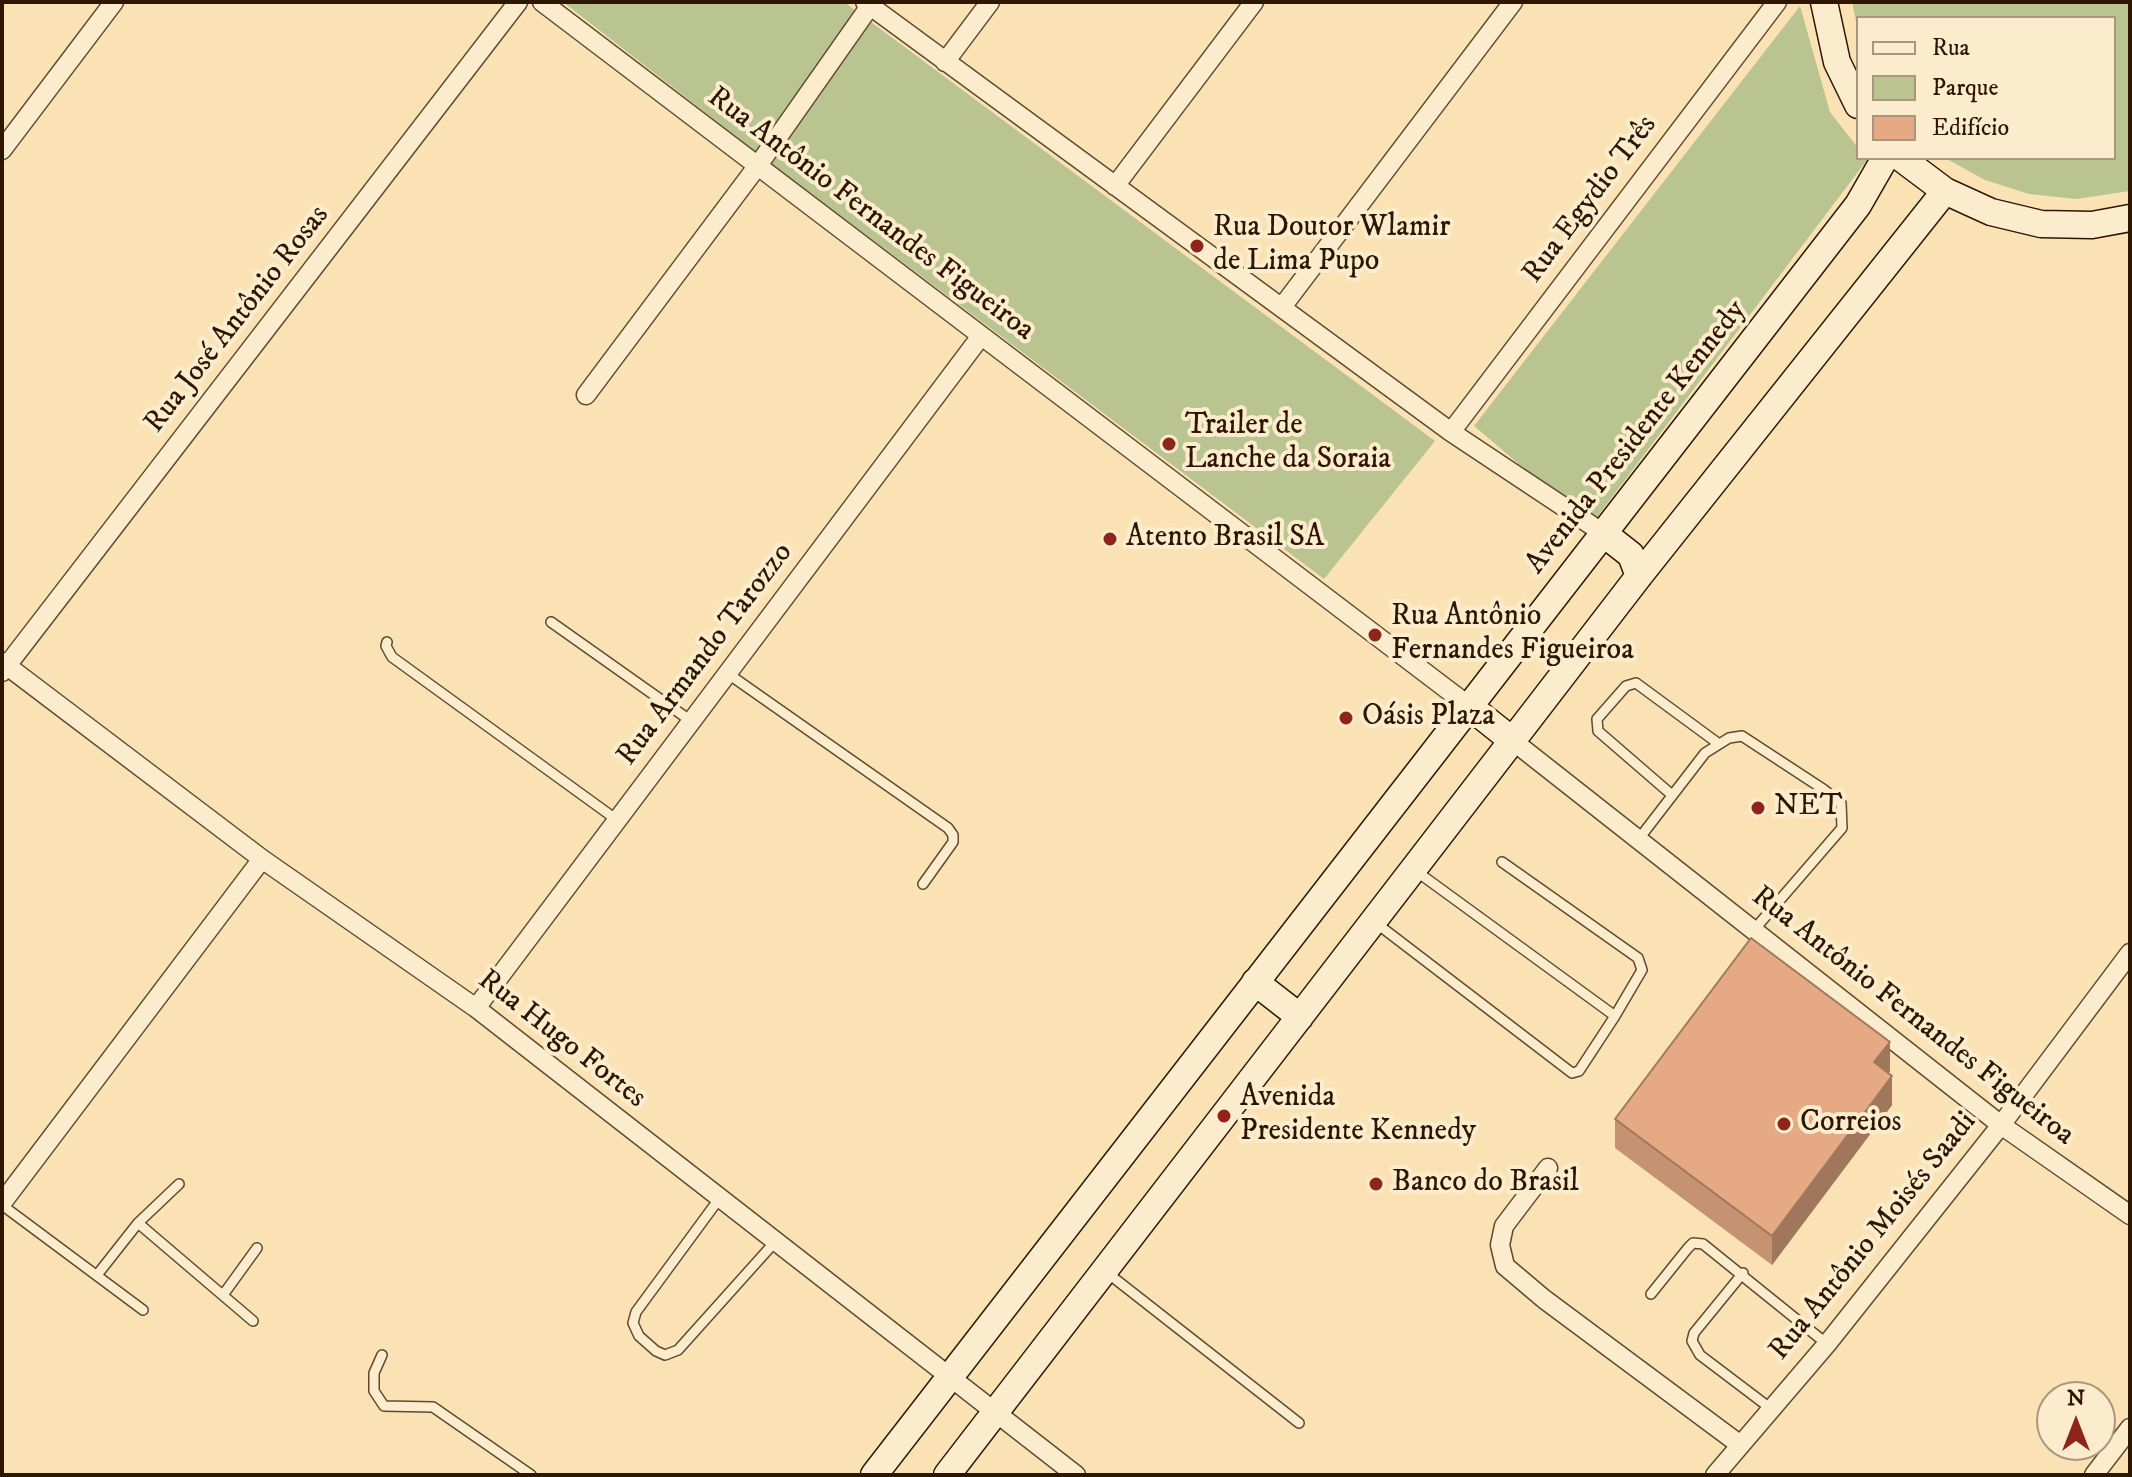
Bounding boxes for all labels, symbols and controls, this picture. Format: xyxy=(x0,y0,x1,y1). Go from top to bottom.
legend xyxy=(1856,16,2116,160)
text: Rua xyxy=(1932,33,1970,63)
text: Parque xyxy=(1932,73,1998,103)
street label: Rua Antônio Fernandes Figueiroa xyxy=(700,80,1040,350)
street label: Rua Egydio Três xyxy=(1516,109,1666,291)
text: Edifício xyxy=(1932,113,2009,143)
street label: Rua José Antônio Rosas xyxy=(138,199,338,441)
place label: Rua Doutor Wlamir de Lima Pupo xyxy=(1213,211,1450,282)
marker: Rua Doutor Wlamir de Lima Pupo xyxy=(1188,237,1206,255)
street label: Avenida Presidente Kennedy xyxy=(1519,294,1755,582)
place label: Trailer de Lanche da Soraia xyxy=(1185,409,1391,480)
marker: Trailer de Lanche da Soraia xyxy=(1160,435,1178,453)
place label: Atento Brasil SA xyxy=(1126,521,1324,557)
marker: Atento Brasil SA xyxy=(1101,530,1119,548)
street label: Rua Armando Tarozzo xyxy=(610,536,802,774)
place label: Rua Antônio Fernandes Figueiroa xyxy=(1391,600,1634,670)
marker: Rua Antônio Fernandes Figueiroa xyxy=(1366,626,1384,644)
place label: Oásis Plaza xyxy=(1362,700,1495,736)
marker: Oásis Plaza xyxy=(1337,709,1355,727)
place label: NET xyxy=(1774,790,1843,826)
marker: NET xyxy=(1749,799,1767,817)
street label: Rua Antônio Fernandes Figueiroa xyxy=(1743,880,2081,1154)
street label: Rua Hugo Fortes xyxy=(470,963,652,1117)
place label: Avenida Presidente Kennedy xyxy=(1240,1081,1476,1152)
street label: Rua Antônio Moisés Saadi xyxy=(1763,1106,1985,1368)
place label: Correios xyxy=(1800,1106,1902,1142)
marker: Avenida Presidente Kennedy xyxy=(1215,1107,1233,1125)
marker: Correios xyxy=(1775,1115,1793,1133)
place label: Banco do Brasil xyxy=(1392,1166,1579,1202)
marker: Banco do Brasil xyxy=(1367,1175,1385,1193)
north arrow xyxy=(2036,1381,2116,1461)
text: N xyxy=(2067,1385,2085,1412)

